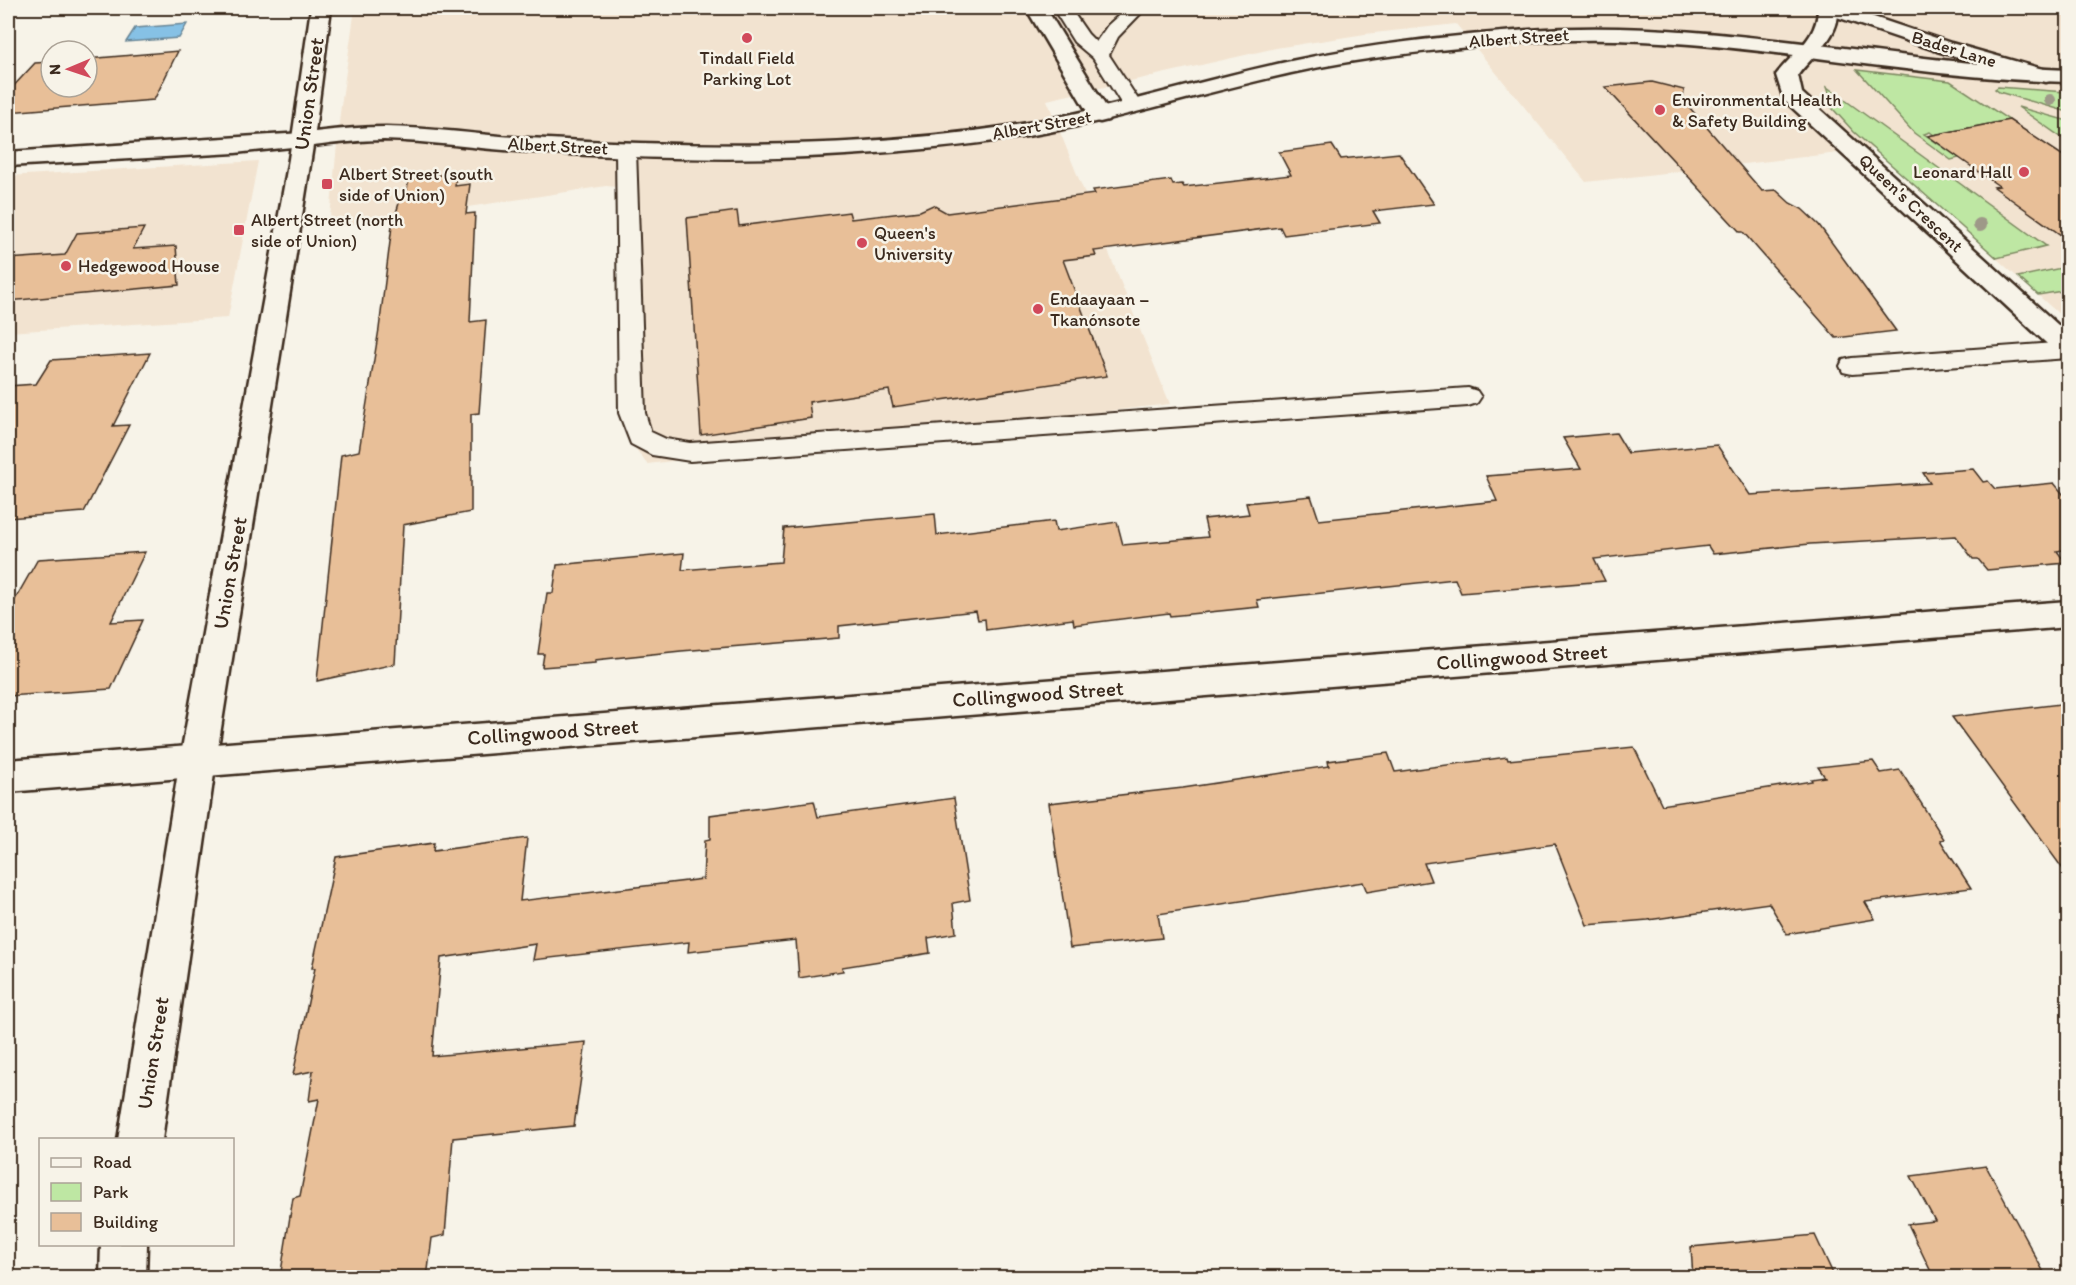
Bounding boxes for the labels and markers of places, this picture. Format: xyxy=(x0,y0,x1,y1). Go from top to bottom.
marker: Tindall Field Parking Lot xyxy=(740,31,754,45)
place label: Tindall Field Parking Lot xyxy=(700,47,795,90)
place label: Environmental Health & Safety Building xyxy=(1672,89,1842,132)
marker: Environmental Health & Safety Building xyxy=(1653,103,1667,117)
place label: Leonard Hall xyxy=(1913,161,2012,183)
place label: Albert Street (south side of Union) xyxy=(339,163,493,206)
marker: Leonard Hall xyxy=(2017,165,2031,179)
marker: Albert Street (south side of Union) xyxy=(320,177,334,191)
place label: Albert Street (north side of Union) xyxy=(251,209,403,252)
place label: Queen's University xyxy=(874,222,953,265)
marker: Albert Street (north side of Union) xyxy=(232,223,246,237)
marker: Queen's University xyxy=(855,236,869,250)
place label: Hedgewood House xyxy=(78,255,219,277)
marker: Hedgewood House xyxy=(59,259,73,273)
place label: Endaayaan – Tkanónsote xyxy=(1050,288,1149,331)
marker: Endaayaan – Tkanónsote xyxy=(1031,302,1045,316)

